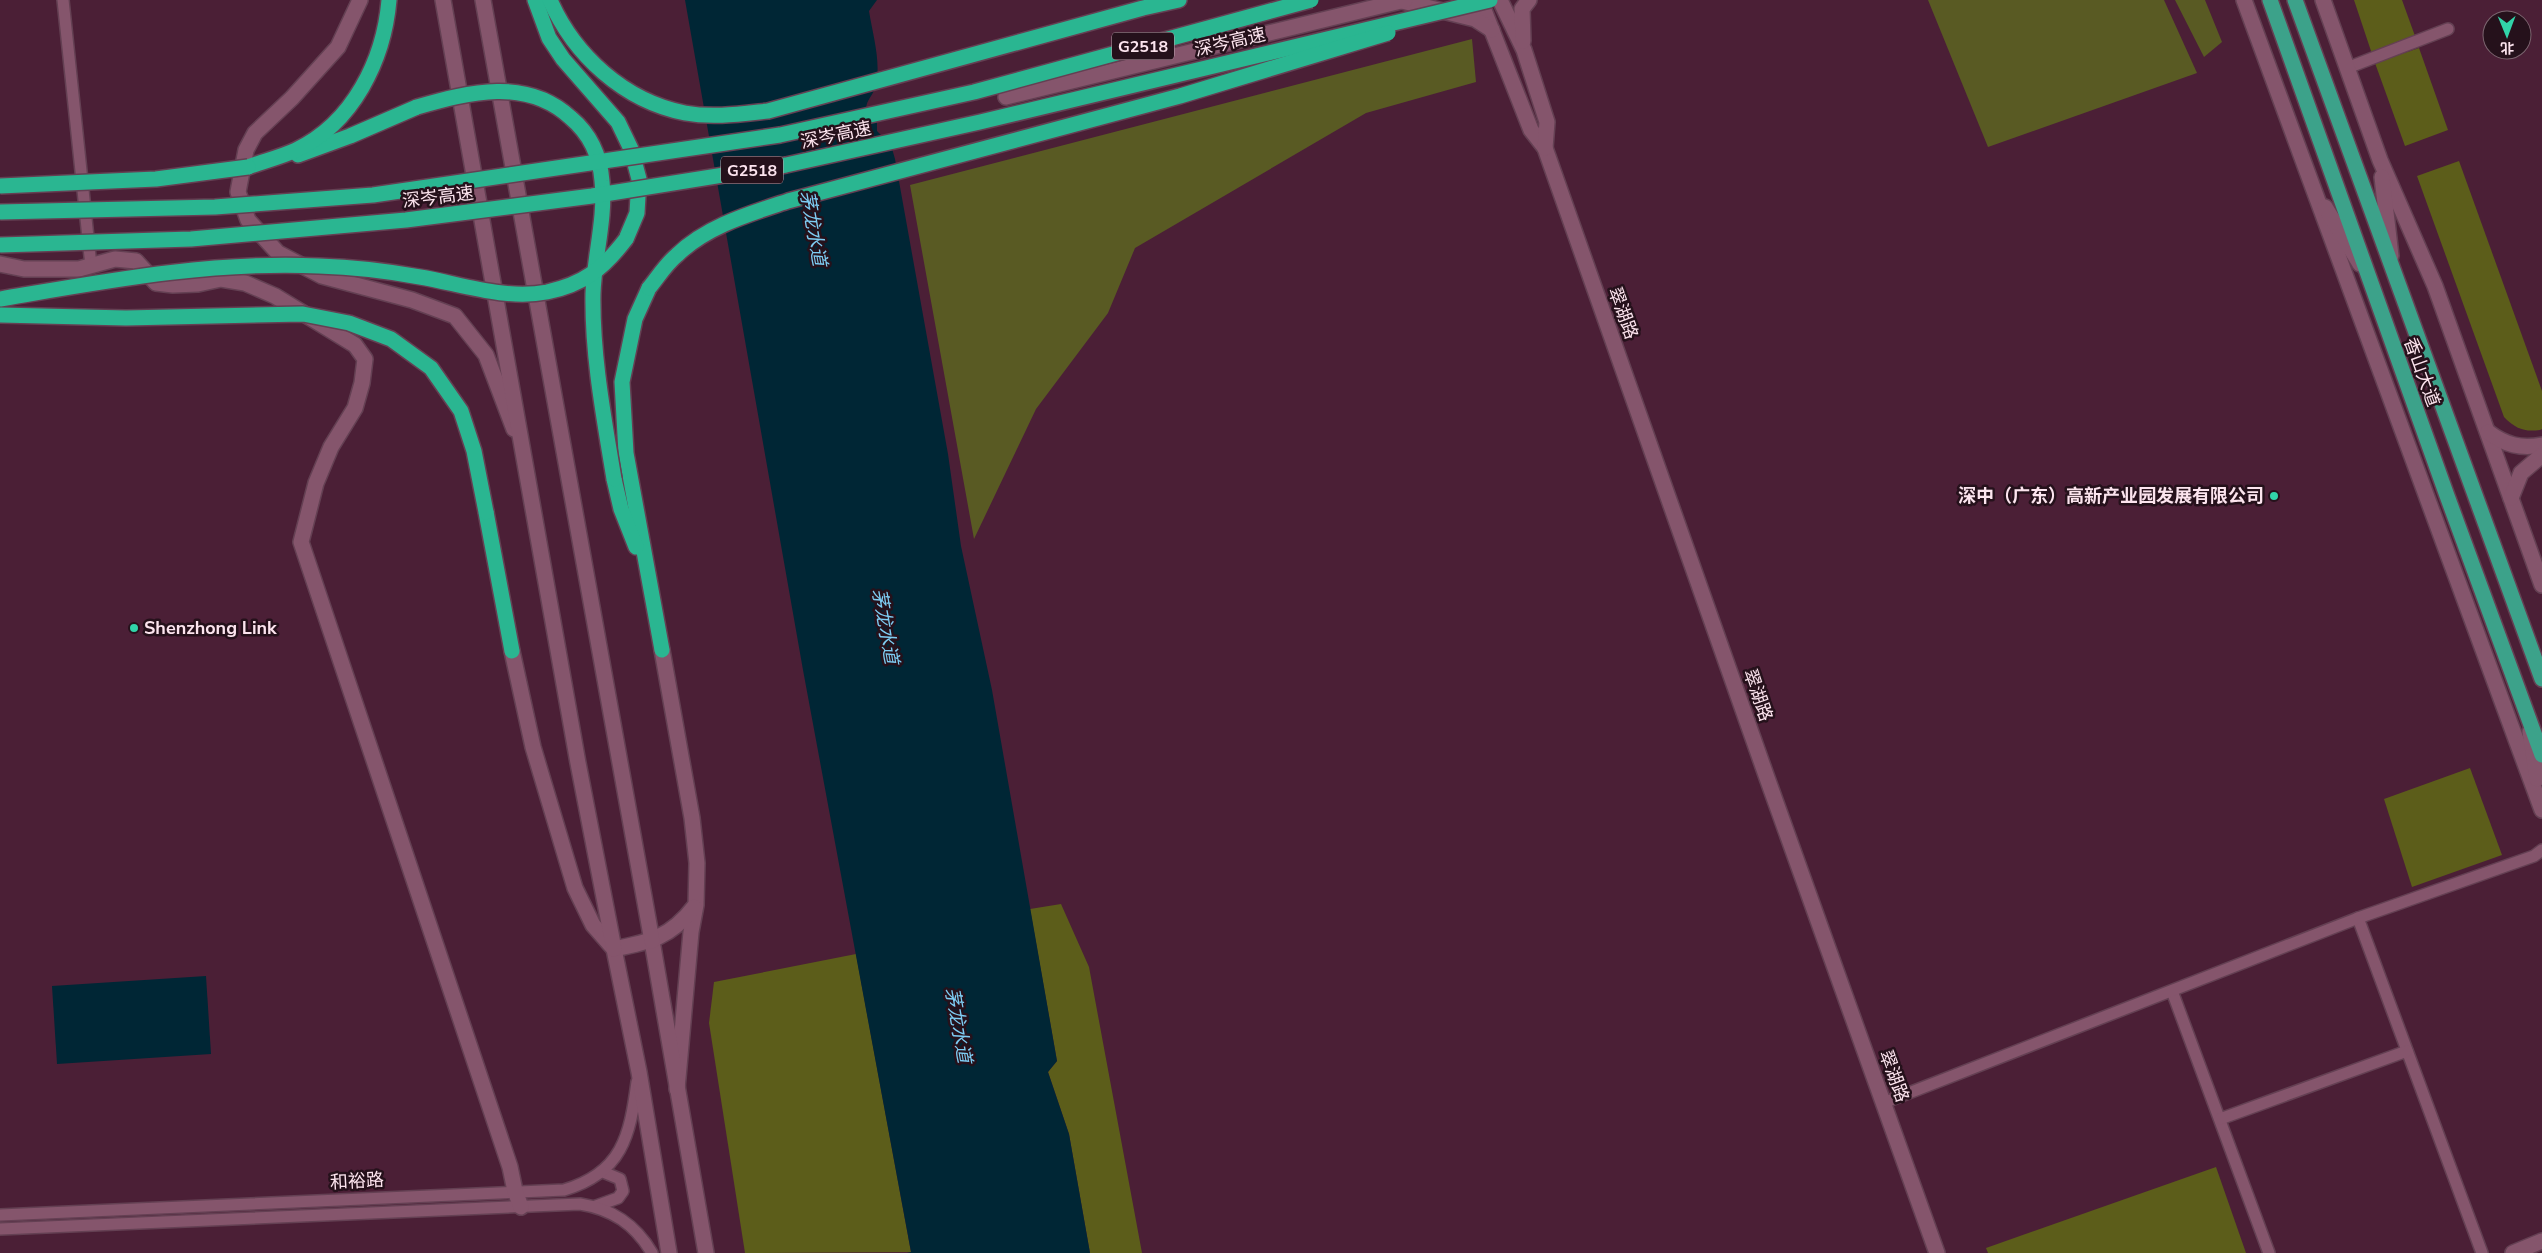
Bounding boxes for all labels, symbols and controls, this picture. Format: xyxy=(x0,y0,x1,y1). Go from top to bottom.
north arrow xyxy=(2482,10,2532,60)
street label: 深岑高速 xyxy=(1192,22,1268,62)
road number: G2518 xyxy=(1112,32,1174,59)
text: 北 xyxy=(2500,38,2514,57)
street label: 深岑高速 xyxy=(798,116,874,154)
road number: G2518 xyxy=(721,156,783,184)
street label: 深岑高速 xyxy=(401,181,475,213)
water label: 茅龙水道 xyxy=(794,188,833,271)
street label: 翠湖路 xyxy=(1602,284,1644,342)
street label: 香山大道 xyxy=(2398,334,2446,410)
place label: 深中（广东）高新产业园发展有限公司 xyxy=(1958,484,2264,508)
marker: 深中（广东）高新产业园发展有限公司 xyxy=(2268,490,2280,502)
water label: 茅龙水道 xyxy=(866,586,905,669)
place label: Shenzhong Link xyxy=(144,616,277,640)
marker: Shenzhong Link xyxy=(128,622,140,634)
street label: 翠湖路 xyxy=(1738,666,1778,724)
water label: 茅龙水道 xyxy=(939,985,978,1068)
street label: 翠湖路 xyxy=(1873,1047,1915,1105)
street label: 和裕路 xyxy=(329,1168,385,1194)

